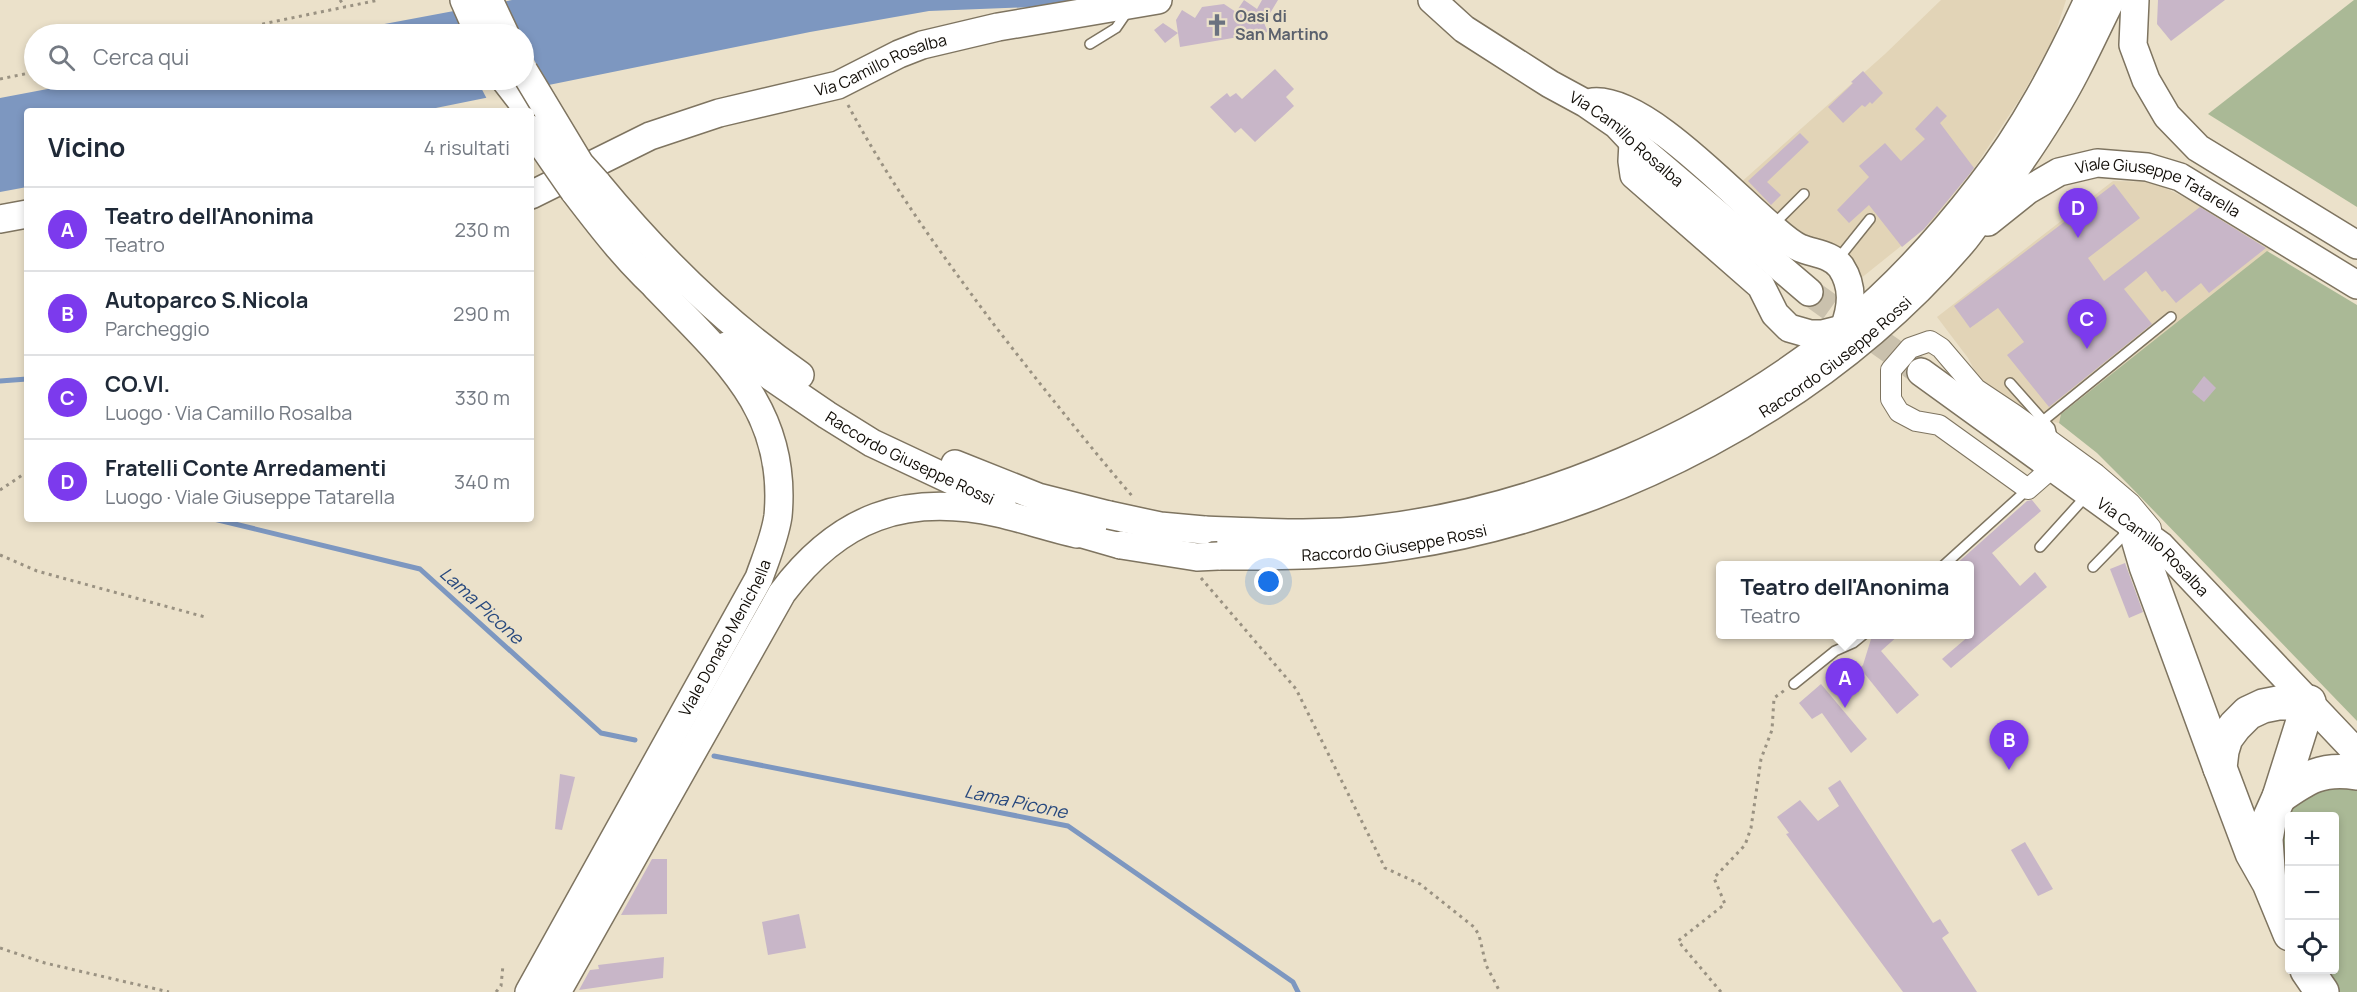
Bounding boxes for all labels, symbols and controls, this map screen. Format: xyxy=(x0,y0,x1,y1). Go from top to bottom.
place label: Oasi di San Martino xyxy=(1235,5,1329,45)
church icon: Oasi di San Martino xyxy=(1204,12,1230,38)
search box xyxy=(24,24,534,90)
street label: Via Camillo Rosalba xyxy=(812,29,949,101)
icon: search xyxy=(45,41,78,74)
text: Cerca qui xyxy=(93,42,189,72)
street label: Via Camillo Rosalba xyxy=(1566,86,1689,192)
text: Vicino xyxy=(48,129,125,165)
text: 4 risultati xyxy=(423,134,510,161)
street label: Viale Giuseppe Tatarella xyxy=(2073,152,2245,222)
pin: D xyxy=(2058,188,2098,238)
text: Teatro dell'Anonima xyxy=(105,201,314,231)
text: A xyxy=(61,216,74,243)
text: 230 m xyxy=(454,216,510,243)
text: Teatro xyxy=(105,231,165,258)
text: Autoparco S.Nicola xyxy=(105,285,308,315)
street label: Raccordo Giuseppe Rossi xyxy=(1755,291,1916,423)
text: B xyxy=(61,300,74,327)
text: 290 m xyxy=(453,300,510,327)
pin: C xyxy=(2068,300,2106,349)
text: Parcheggio xyxy=(105,315,210,342)
text: CO.VI. xyxy=(105,369,170,399)
text: C xyxy=(60,384,75,411)
text: 330 m xyxy=(455,384,510,411)
text: Luogo · Via Camillo Rosalba xyxy=(105,399,352,426)
street label: Raccordo Giuseppe Rossi xyxy=(821,406,998,510)
text: Fratelli Conte Arredamenti xyxy=(105,453,386,483)
text: D xyxy=(60,468,75,495)
text: 340 m xyxy=(454,468,510,495)
text: Luogo · Viale Giuseppe Tatarella xyxy=(105,483,395,510)
street label: Via Camillo Rosalba xyxy=(2093,492,2214,601)
street label: Raccordo Giuseppe Rossi xyxy=(1301,519,1489,566)
street label: Viale Donato Menichella xyxy=(673,556,776,720)
water label: Lama Picone xyxy=(435,561,530,650)
popup xyxy=(1716,561,1974,639)
your location xyxy=(1254,567,1283,596)
text: Teatro dell'Anonima xyxy=(1741,572,1949,602)
text: Teatro xyxy=(1741,602,1800,629)
pin: A xyxy=(1826,658,1864,708)
pin: B xyxy=(1990,720,2028,770)
water label: Lama Picone xyxy=(962,778,1071,824)
map controls xyxy=(2285,812,2339,974)
button: + xyxy=(2285,812,2339,866)
button: − xyxy=(2285,866,2339,920)
button: locate xyxy=(2285,920,2339,974)

